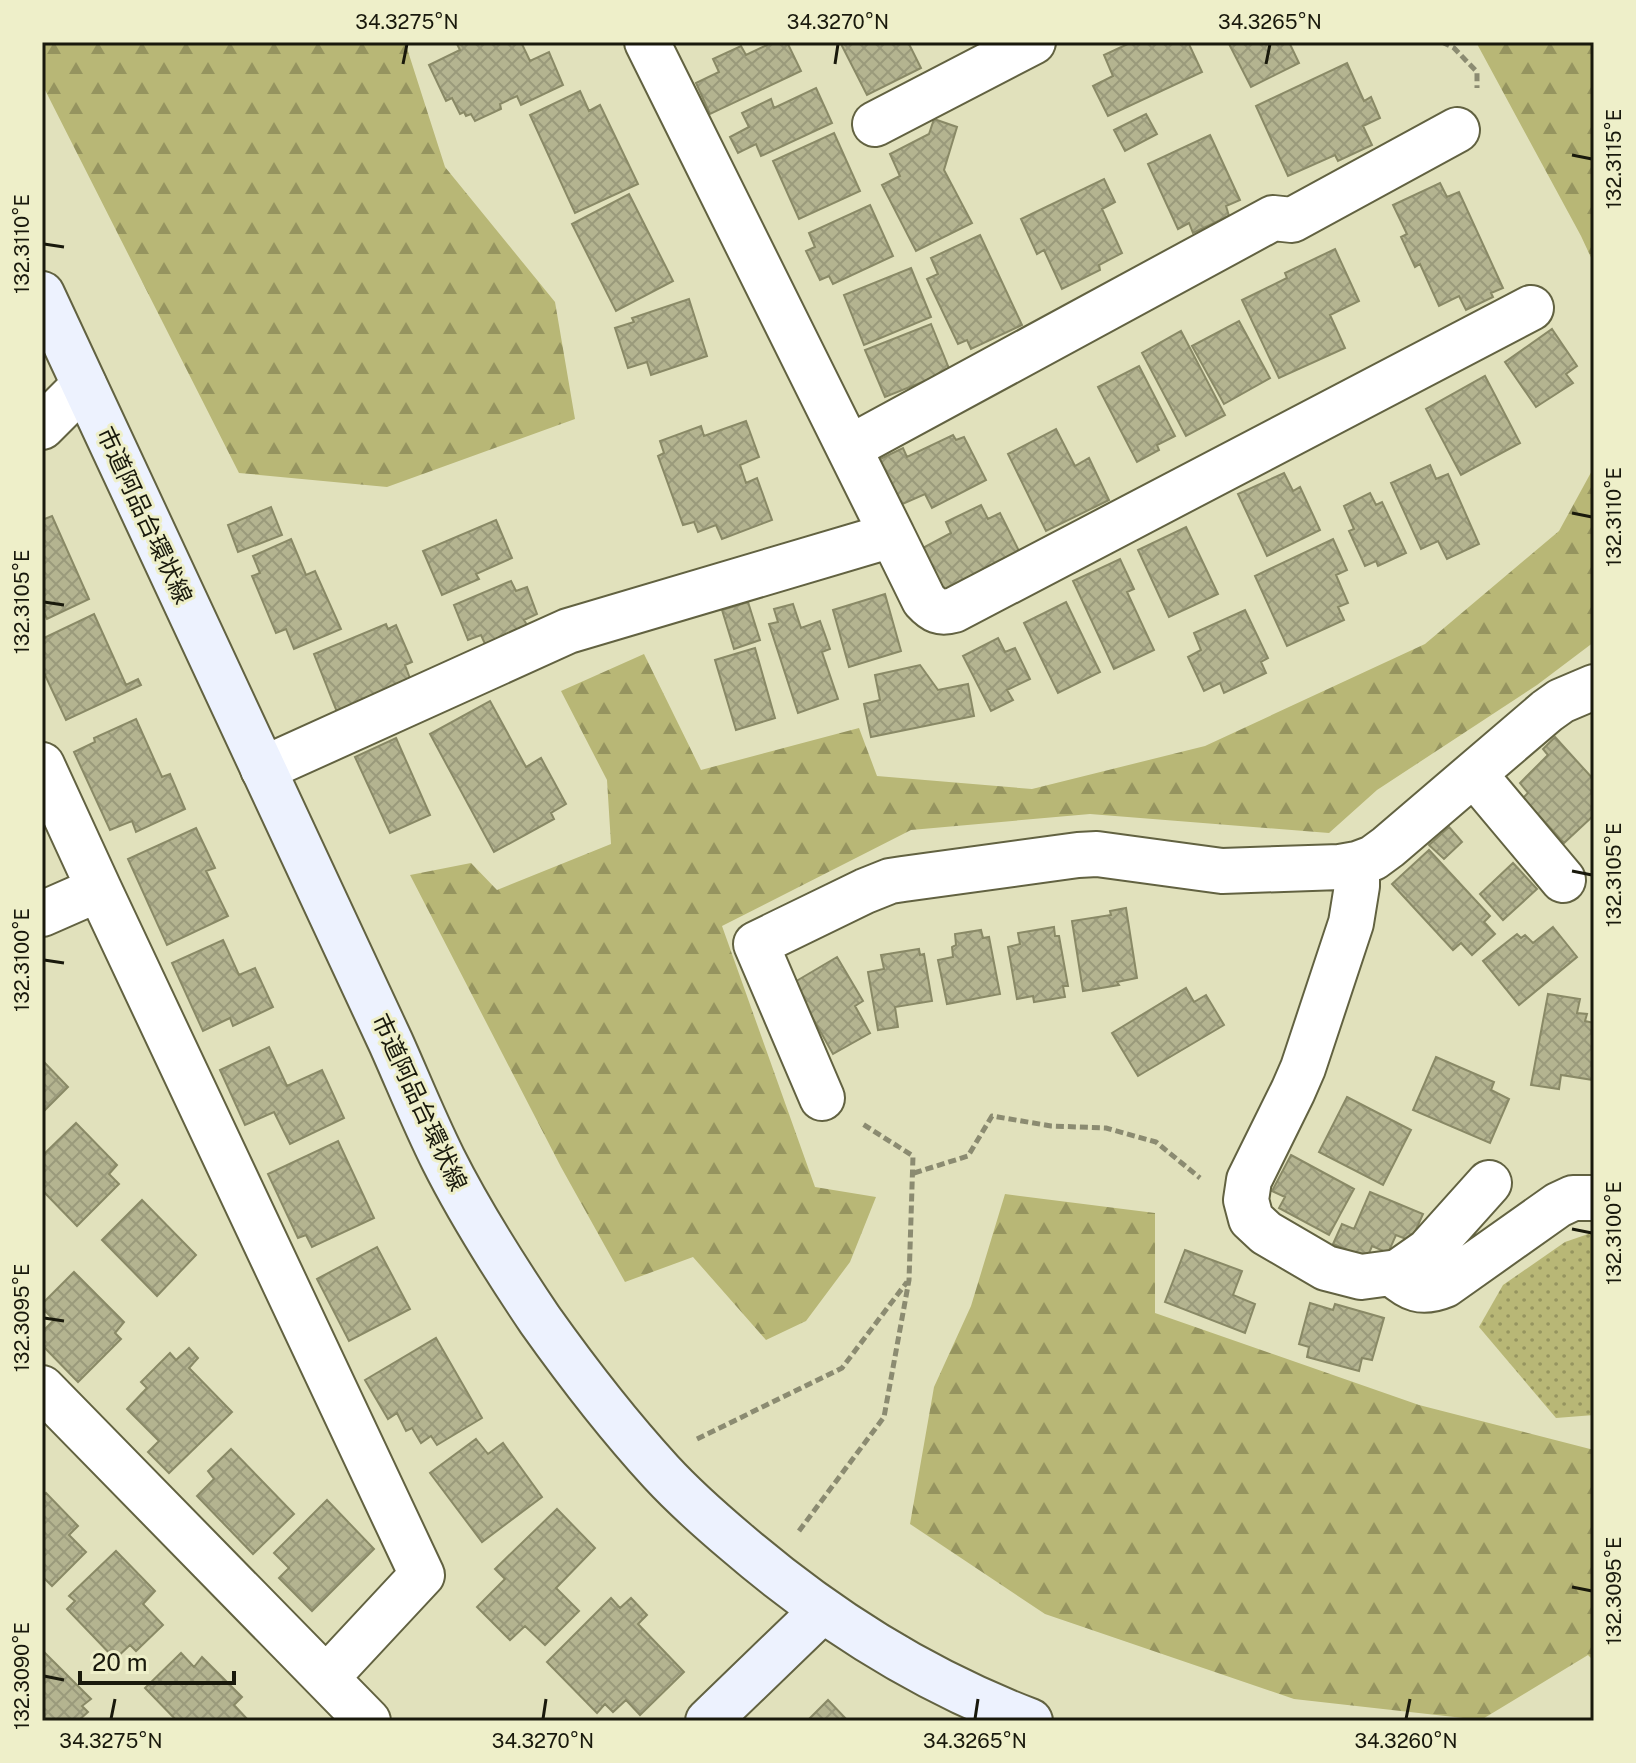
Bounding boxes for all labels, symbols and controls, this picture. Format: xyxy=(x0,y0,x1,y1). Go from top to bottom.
text: 34.3275°N xyxy=(355,10,459,34)
text: 34.3270°N xyxy=(787,10,889,34)
text: 34.3265°N xyxy=(1218,10,1322,34)
text: 132.3115°E xyxy=(1602,109,1626,209)
text: 132.3110°E xyxy=(10,194,34,294)
street label: 市道阿品台環状線 xyxy=(92,422,198,608)
text: 132.3110°E xyxy=(1602,467,1626,567)
text: 132.3105°E xyxy=(10,550,34,654)
text: 132.3105°E xyxy=(1602,823,1626,927)
text: 132.3100°E xyxy=(10,908,34,1012)
street label: 市道阿品台環状線 xyxy=(367,1009,473,1195)
text: 132.3100°E xyxy=(1602,1181,1626,1285)
text: 132.3095°E xyxy=(10,1264,34,1372)
text: 132.3095°E xyxy=(1602,1537,1626,1645)
text: 132.3090°E xyxy=(10,1622,34,1730)
scale bar xyxy=(80,1635,234,1685)
text: 20 m xyxy=(92,1648,148,1676)
text: 34.3275°N xyxy=(59,1729,163,1753)
text: 34.3270°N xyxy=(492,1729,594,1753)
text: 34.3265°N xyxy=(923,1729,1027,1753)
text: 34.3260°N xyxy=(1354,1729,1458,1753)

